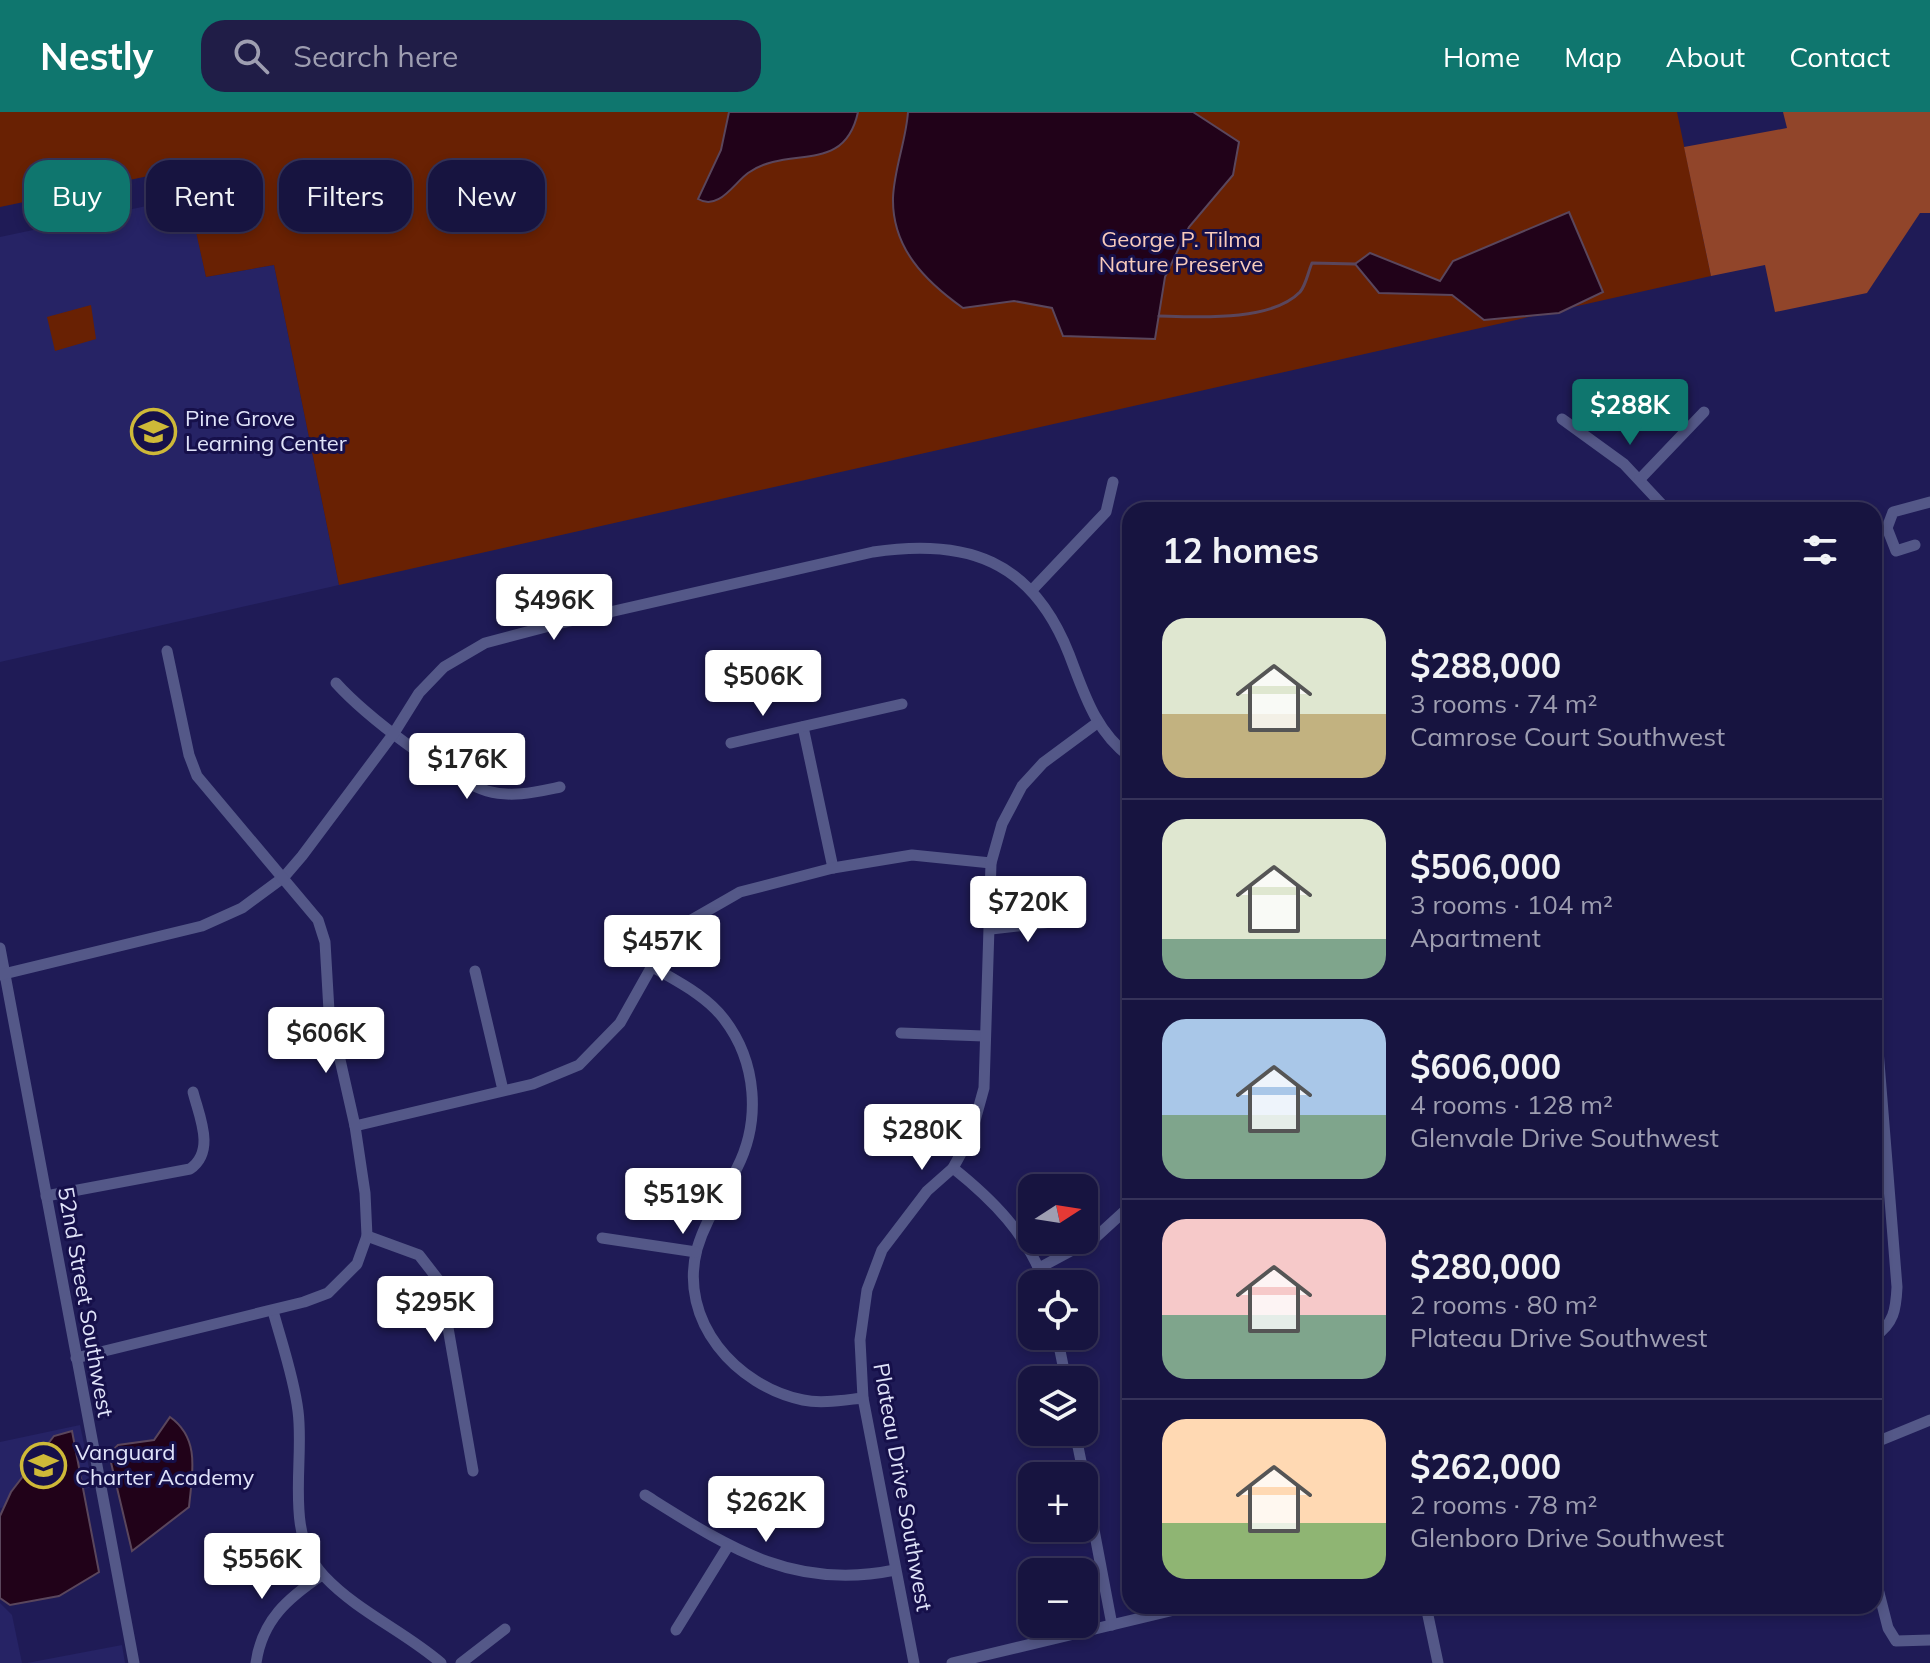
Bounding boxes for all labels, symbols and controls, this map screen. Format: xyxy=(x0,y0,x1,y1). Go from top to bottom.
search box xyxy=(201,20,761,92)
text: Nestly xyxy=(40,32,153,80)
icon: search xyxy=(229,34,273,78)
text: Search here xyxy=(293,37,458,75)
text: Home xyxy=(1443,39,1520,74)
text: Map xyxy=(1564,39,1622,74)
text: About xyxy=(1666,39,1745,74)
text: Contact xyxy=(1789,39,1890,74)
chip: Buy xyxy=(24,160,130,232)
chip: Rent xyxy=(146,160,263,232)
chip: Filters xyxy=(279,160,412,232)
chip: New xyxy=(428,160,545,232)
park label: George P. Tilma Nature Preserve xyxy=(1099,225,1263,278)
pin: $288K xyxy=(1574,379,1686,447)
text: $288K xyxy=(1590,388,1670,421)
place label: Pine Grove Learning Center xyxy=(185,404,347,457)
school or university icon: Pine Grove Learning Center xyxy=(130,407,178,455)
icon: filters xyxy=(1798,528,1842,572)
text: 12 homes xyxy=(1162,529,1319,572)
pin: $496K xyxy=(498,574,610,642)
text: $496K xyxy=(514,583,594,616)
text: $288,000 xyxy=(1410,644,1561,687)
pin: $506K xyxy=(707,650,819,718)
icon: home xyxy=(1226,650,1322,746)
text: $506K xyxy=(723,659,803,692)
text: 3 rooms · 74 m² xyxy=(1410,687,1597,720)
text: Camrose Court Southwest xyxy=(1410,720,1725,753)
pin: $176K xyxy=(411,733,523,801)
text: $176K xyxy=(427,742,507,775)
text: $506,000 xyxy=(1410,845,1561,888)
icon: home xyxy=(1226,851,1322,947)
pin: $720K xyxy=(972,876,1084,944)
text: $720K xyxy=(988,885,1068,918)
text: 3 rooms · 104 m² xyxy=(1410,888,1613,921)
pin: $457K xyxy=(606,915,718,983)
text: Apartment xyxy=(1410,921,1541,954)
text: $457K xyxy=(622,924,702,957)
pin: $606K xyxy=(270,1007,382,1075)
text: $606K xyxy=(286,1016,366,1049)
text: $606,000 xyxy=(1410,1045,1561,1088)
icon: home xyxy=(1226,1051,1322,1147)
text: 4 rooms · 128 m² xyxy=(1410,1088,1613,1121)
pin: $280K xyxy=(866,1104,978,1172)
text: $280K xyxy=(882,1113,962,1146)
text: Glenvale Drive Southwest xyxy=(1410,1121,1719,1154)
pin: $519K xyxy=(627,1168,739,1236)
north arrow xyxy=(1018,1174,1098,1254)
map controls xyxy=(1018,1174,1098,1638)
text: $519K xyxy=(643,1177,723,1210)
street label: 52nd Street Southwest xyxy=(52,1185,120,1420)
text: $280,000 xyxy=(1410,1245,1561,1288)
icon: home xyxy=(1226,1251,1322,1347)
button: locate xyxy=(1018,1270,1098,1350)
pin: $295K xyxy=(379,1276,491,1344)
text: $295K xyxy=(395,1285,475,1318)
text: 2 rooms · 80 m² xyxy=(1410,1288,1597,1321)
text: Plateau Drive Southwest xyxy=(1410,1321,1707,1354)
street label: Plateau Drive Southwest xyxy=(867,1361,939,1614)
button: layers xyxy=(1018,1366,1098,1446)
place label: Vanguard Charter Academy xyxy=(75,1438,254,1491)
school or university icon: Vanguard Charter Academy xyxy=(20,1441,68,1489)
text: $262,000 xyxy=(1410,1445,1561,1488)
icon: home xyxy=(1226,1451,1322,1547)
button: + xyxy=(1018,1462,1098,1542)
pin: $262K xyxy=(710,1476,822,1544)
text: $262K xyxy=(726,1485,806,1518)
text: 2 rooms · 78 m² xyxy=(1410,1488,1597,1521)
text: Glenboro Drive Southwest xyxy=(1410,1521,1724,1554)
pin: $556K xyxy=(206,1533,318,1601)
text: $556K xyxy=(222,1542,302,1575)
button: − xyxy=(1018,1558,1098,1638)

